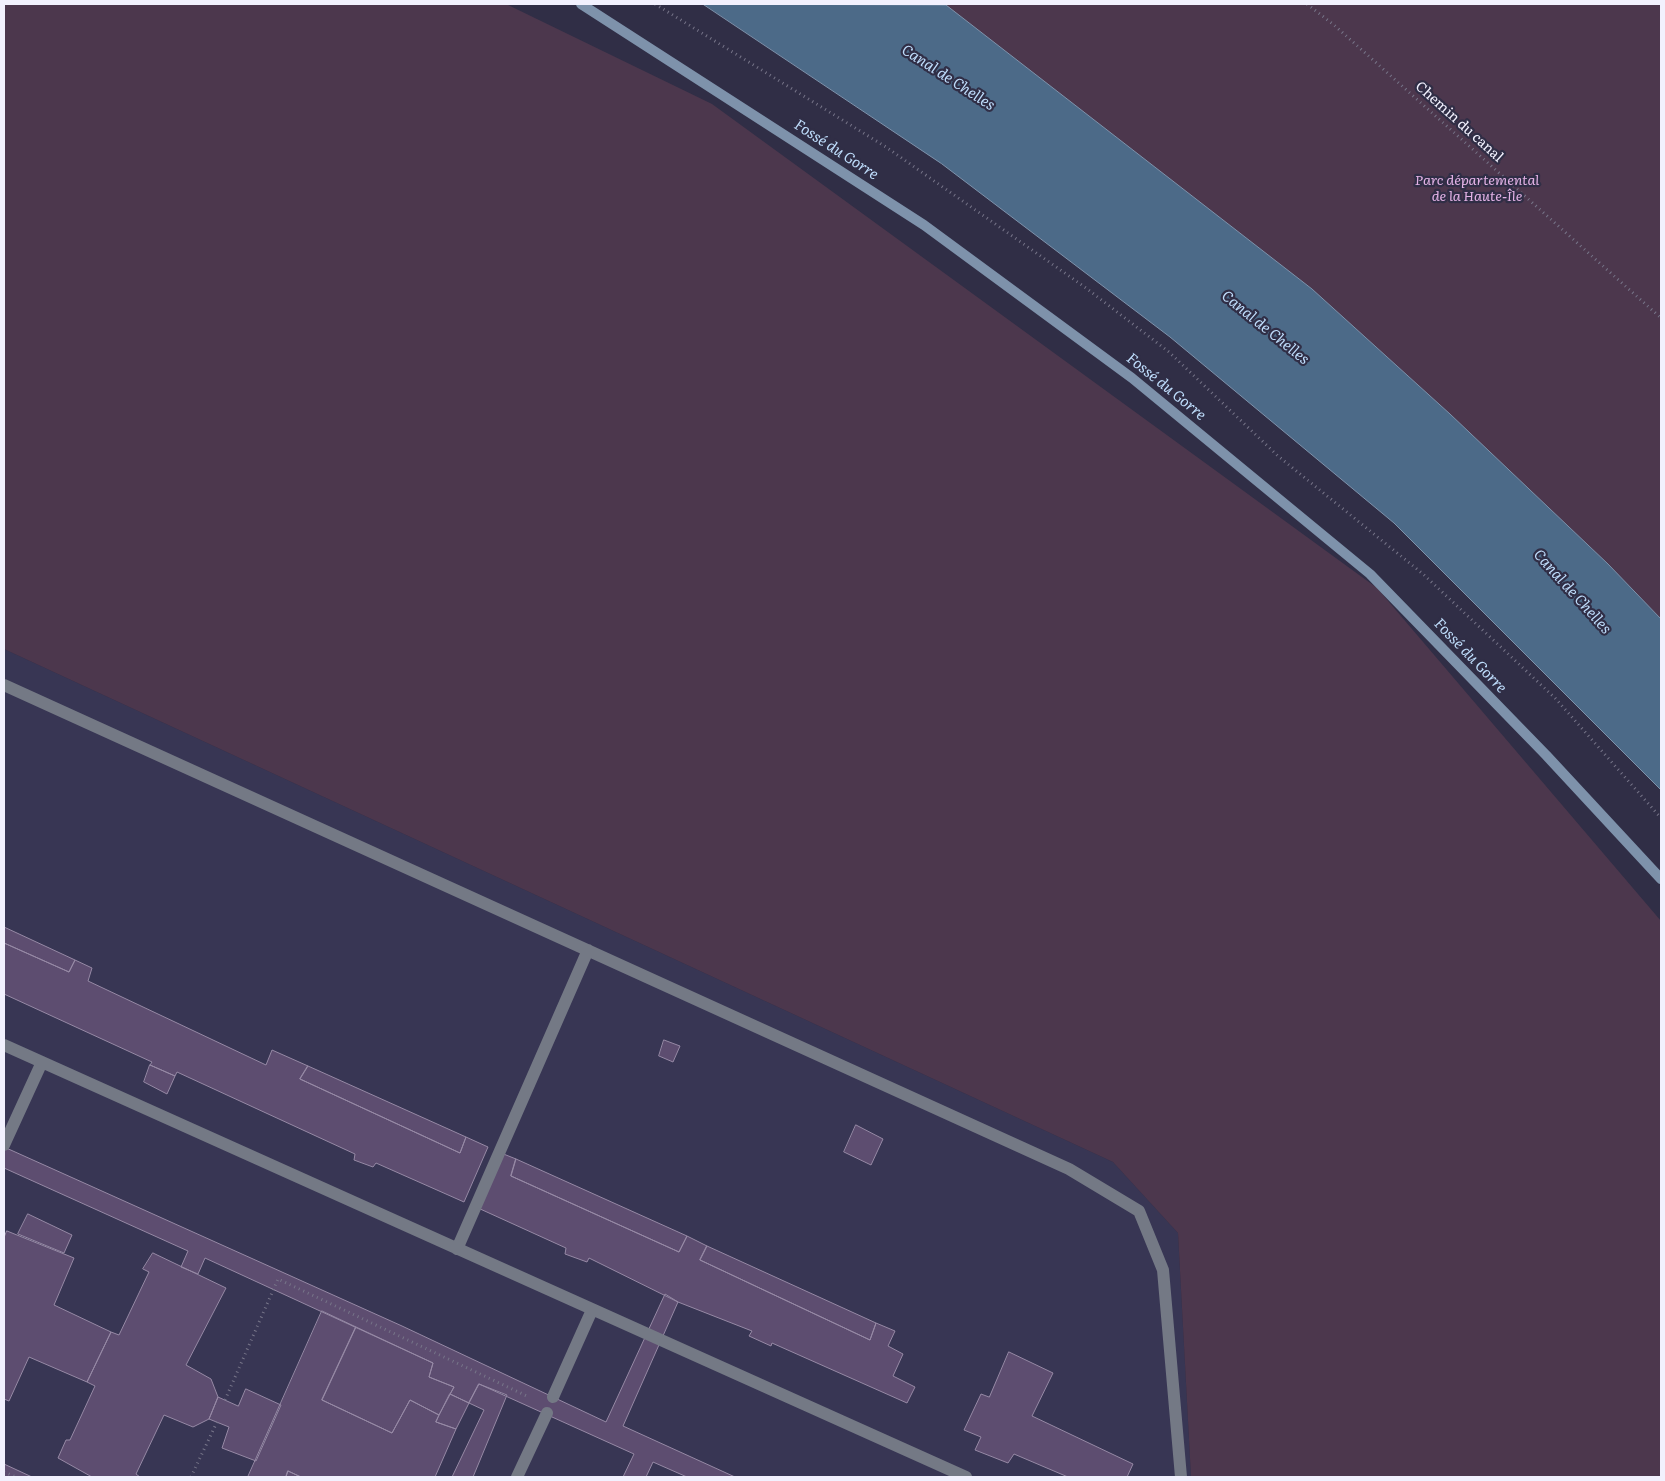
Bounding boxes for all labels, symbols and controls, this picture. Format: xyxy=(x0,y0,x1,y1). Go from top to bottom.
water label: Canal de Chelles xyxy=(898,41,998,115)
street label: Chemin du canal xyxy=(1412,78,1506,166)
water label: Fossé du Gorre xyxy=(790,116,882,184)
park label: Parc départemental de la Haute-Île xyxy=(1415,173,1539,206)
water label: Canal de Chelles xyxy=(1218,287,1312,369)
water label: Fossé du Gorre xyxy=(1123,350,1209,424)
water label: Canal de Chelles xyxy=(1529,546,1615,638)
water label: Fossé du Gorre xyxy=(1430,615,1510,697)

